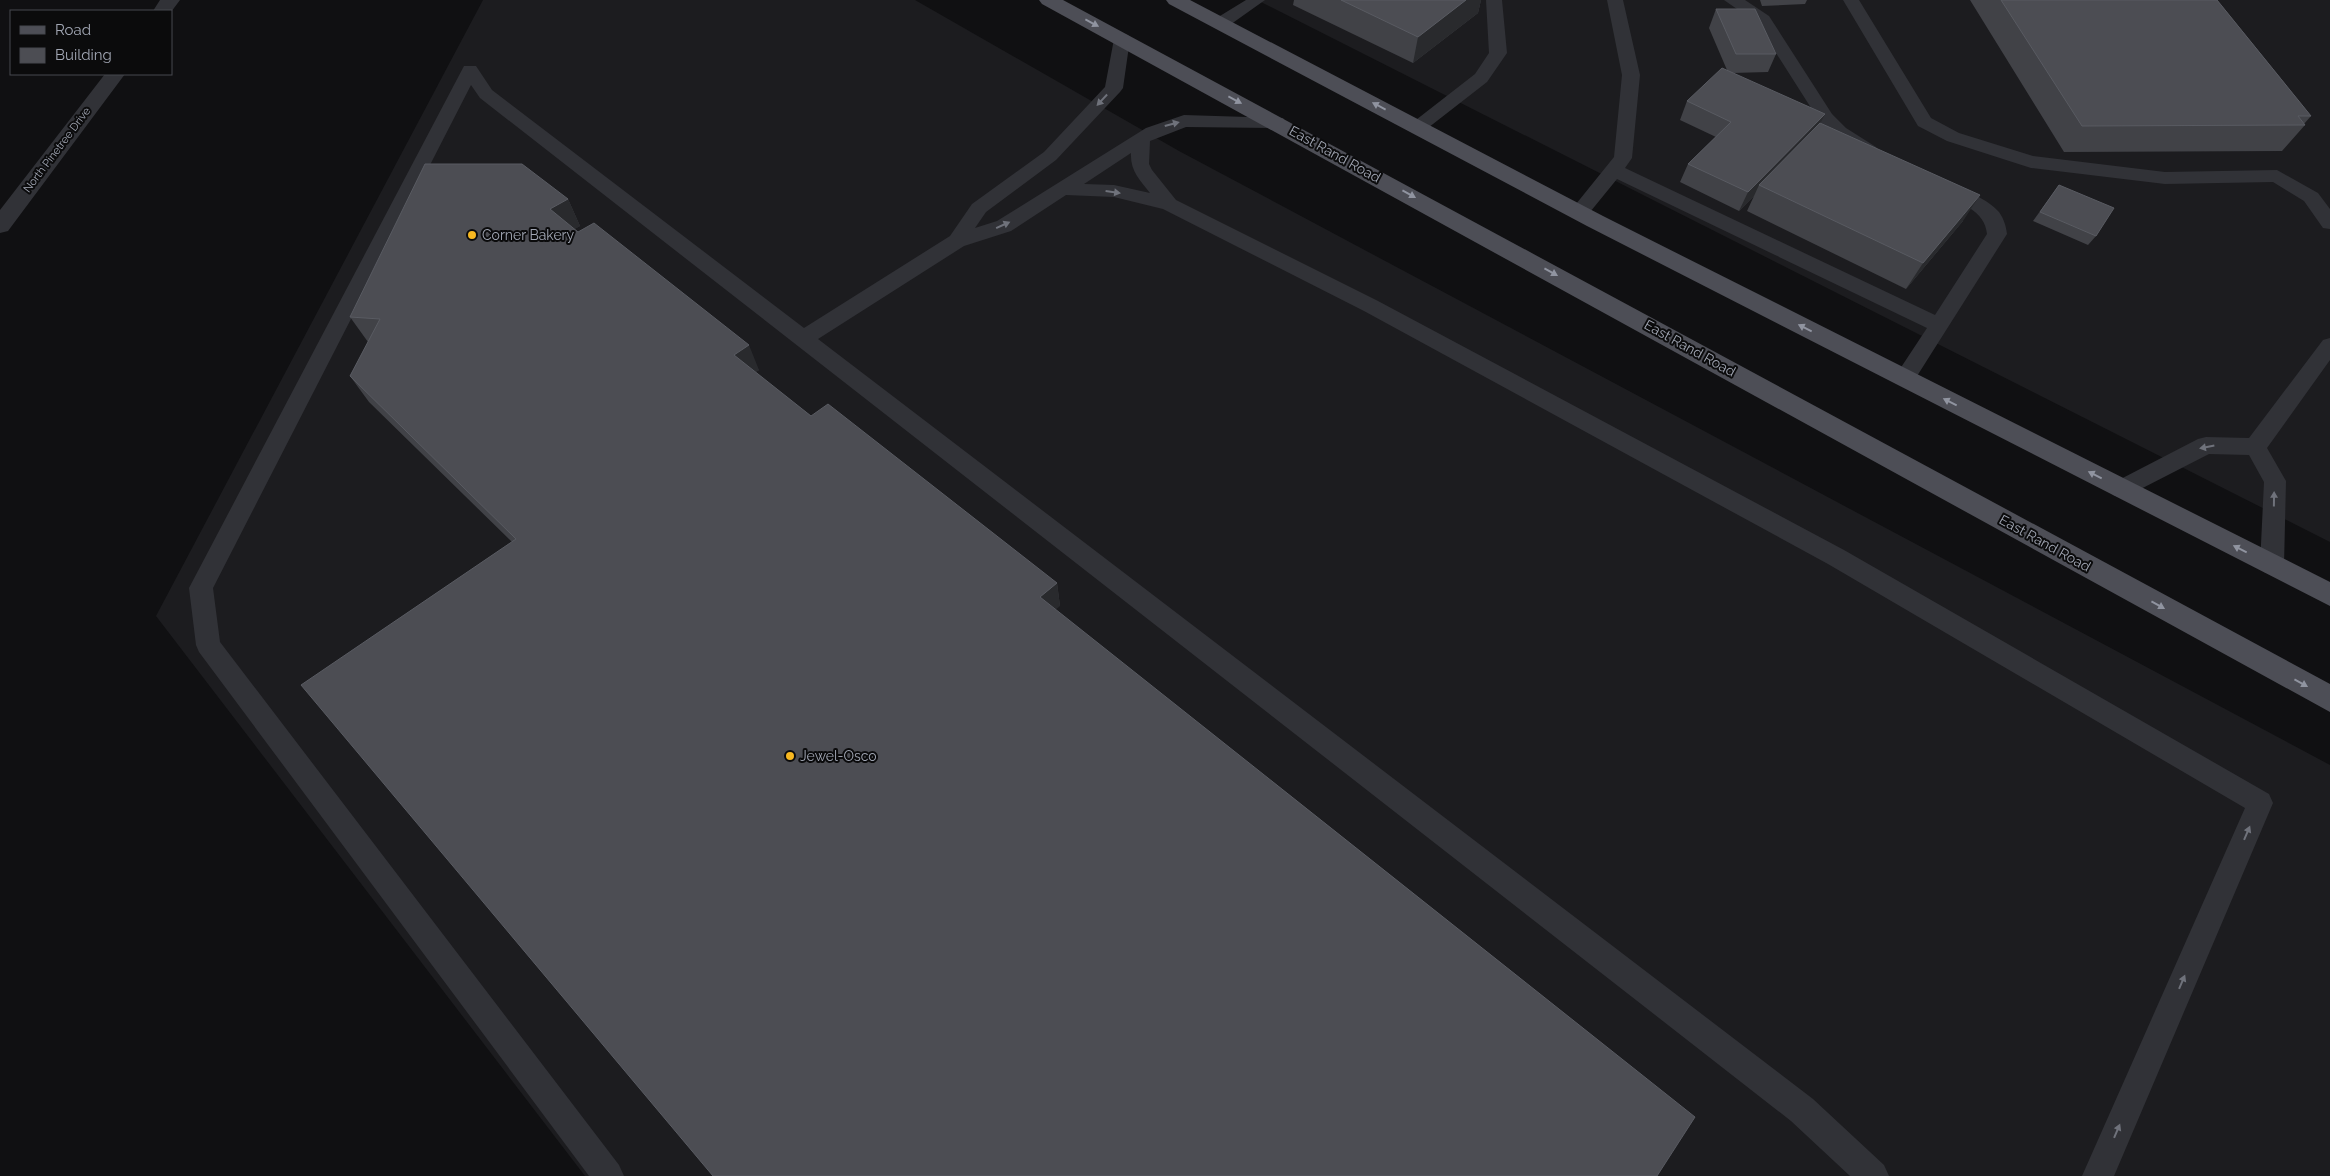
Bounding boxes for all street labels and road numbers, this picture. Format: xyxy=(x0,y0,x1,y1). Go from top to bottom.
street label: North Pinetree Drive xyxy=(21,104,94,195)
street label: East Rand Road xyxy=(1287,122,1383,186)
street label: East Rand Road xyxy=(1642,316,1738,380)
street label: East Rand Road xyxy=(1997,511,2093,575)

